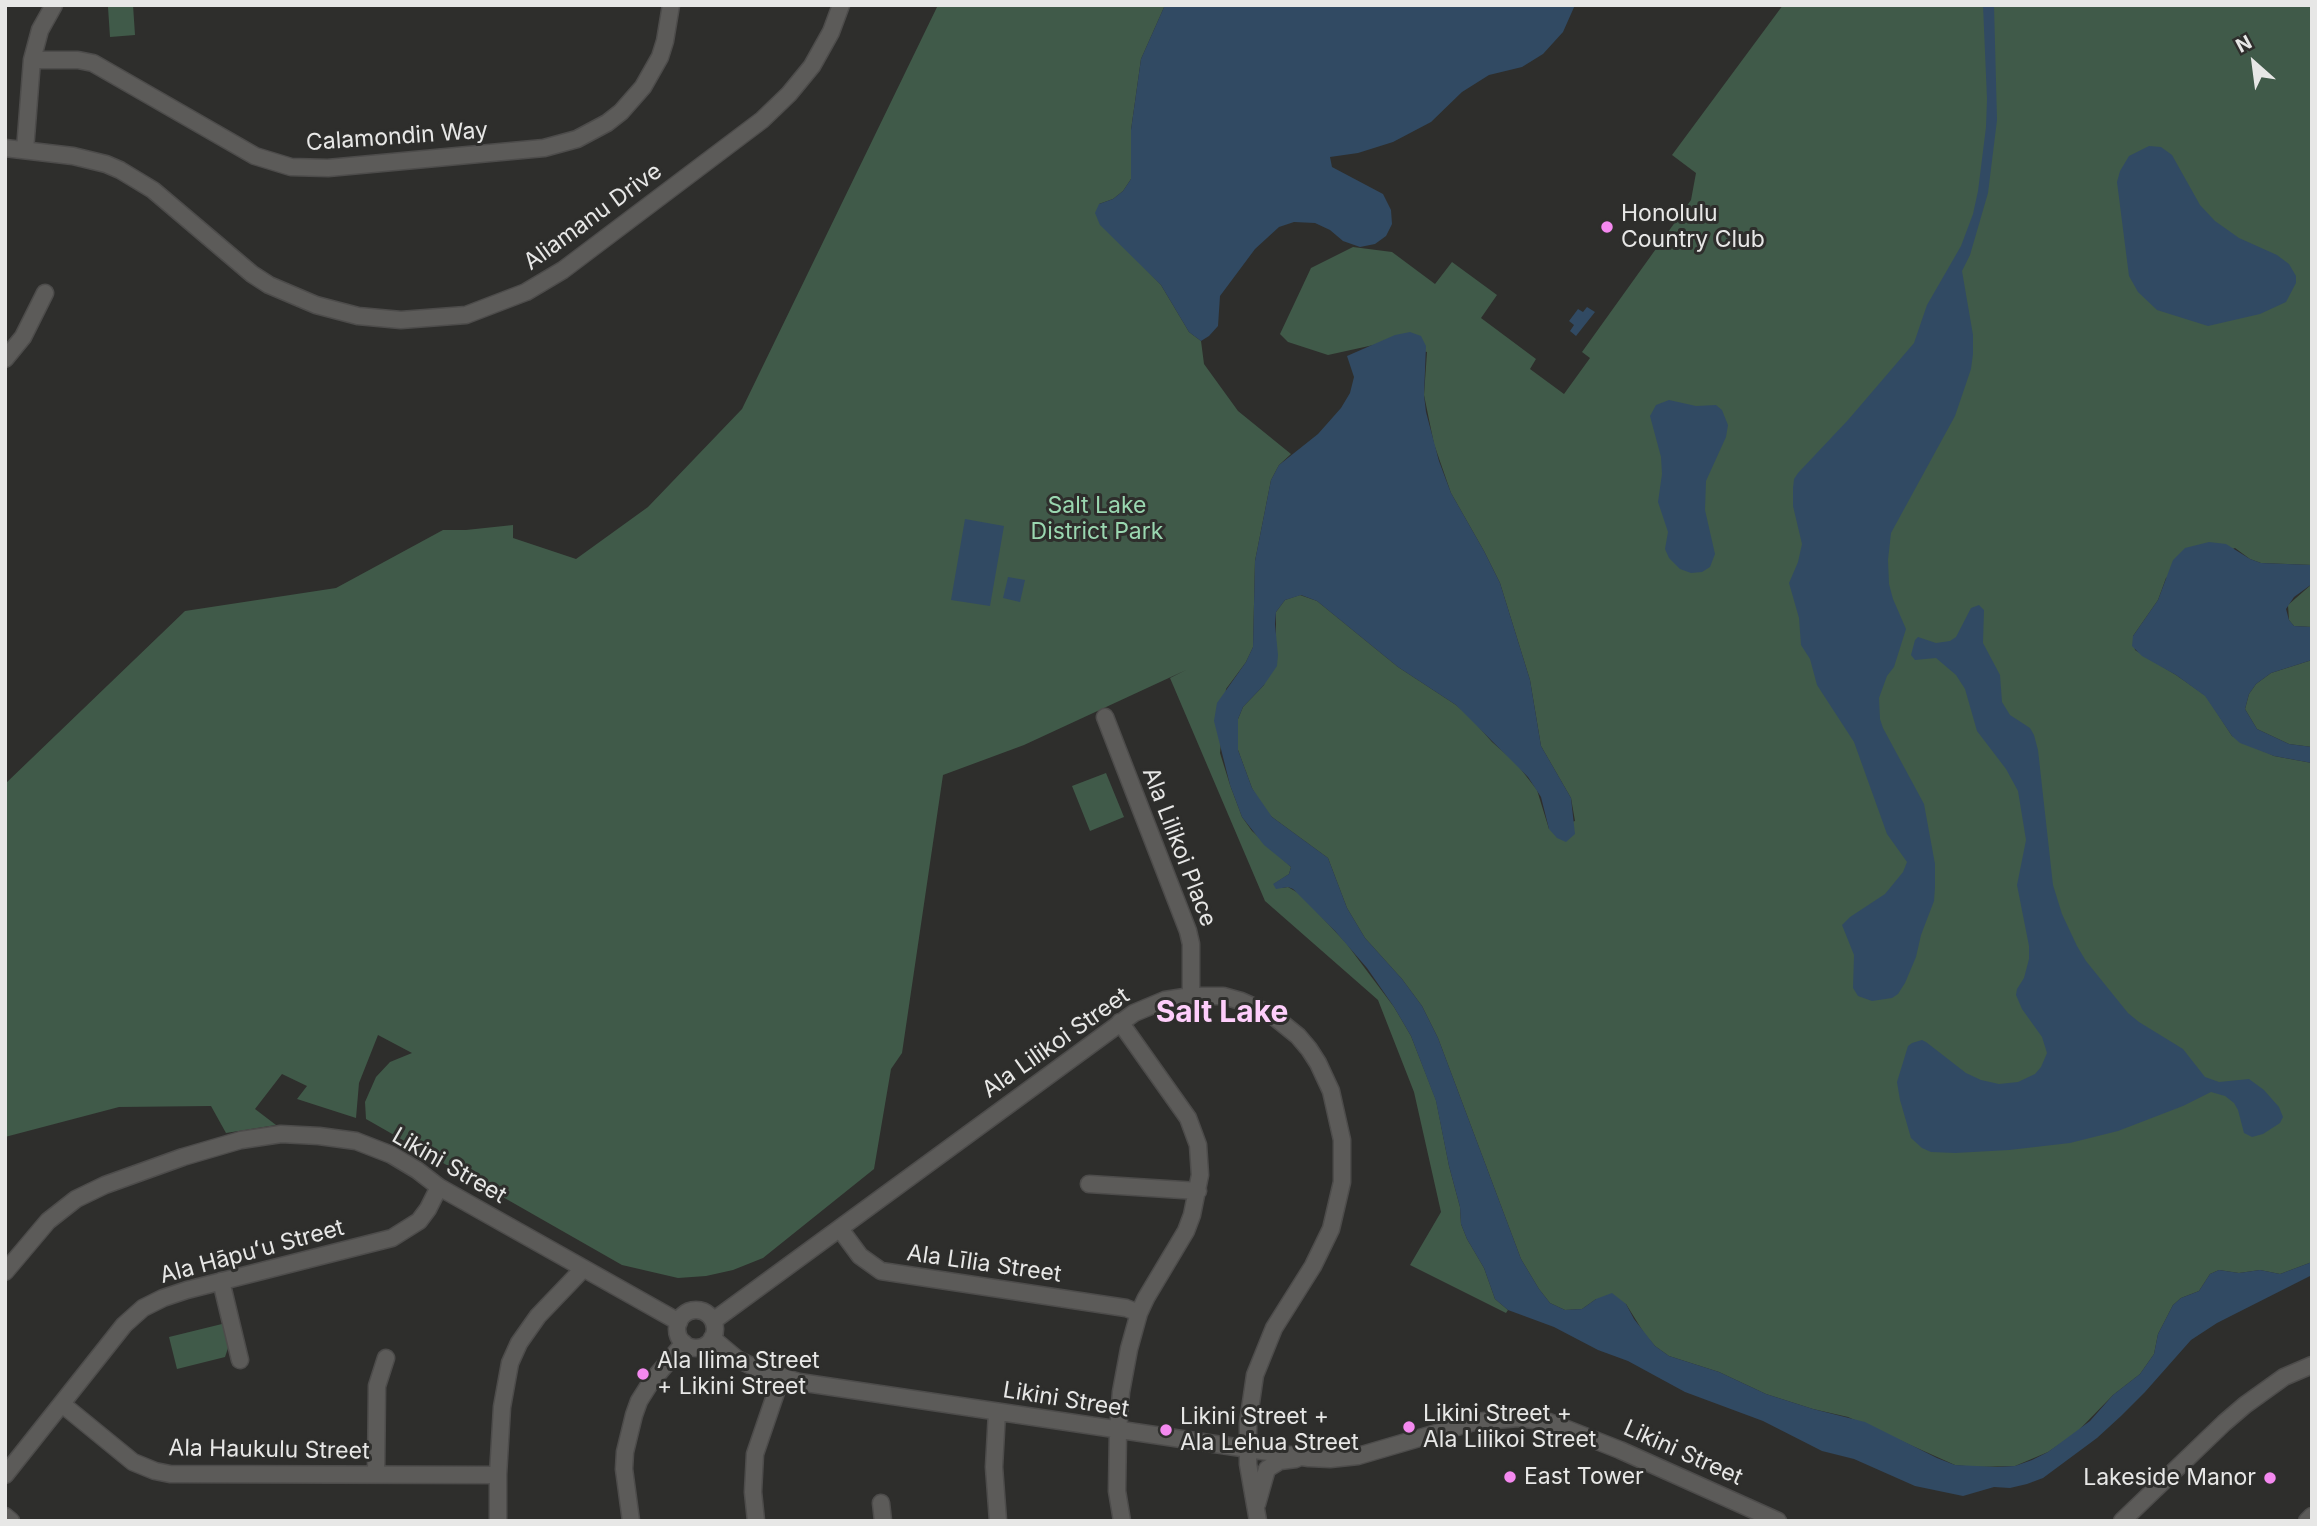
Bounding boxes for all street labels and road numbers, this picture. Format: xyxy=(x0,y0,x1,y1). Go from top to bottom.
street label: Calamondin Way xyxy=(305,117,489,157)
street label: Aliamanu Drive xyxy=(519,158,667,276)
street label: Ala Lilikoi Place xyxy=(1136,764,1222,930)
street label: Ala Lilikoi Street xyxy=(977,982,1135,1104)
street label: Likini Street xyxy=(387,1122,511,1210)
street label: Ala Hāpuʻu Street xyxy=(157,1214,347,1290)
street label: Ala Līlia Street xyxy=(905,1239,1063,1289)
street label: Likini Street xyxy=(1001,1376,1131,1424)
street label: Likini Street xyxy=(1619,1415,1747,1491)
street label: Ala Haukulu Street xyxy=(168,1434,370,1466)

